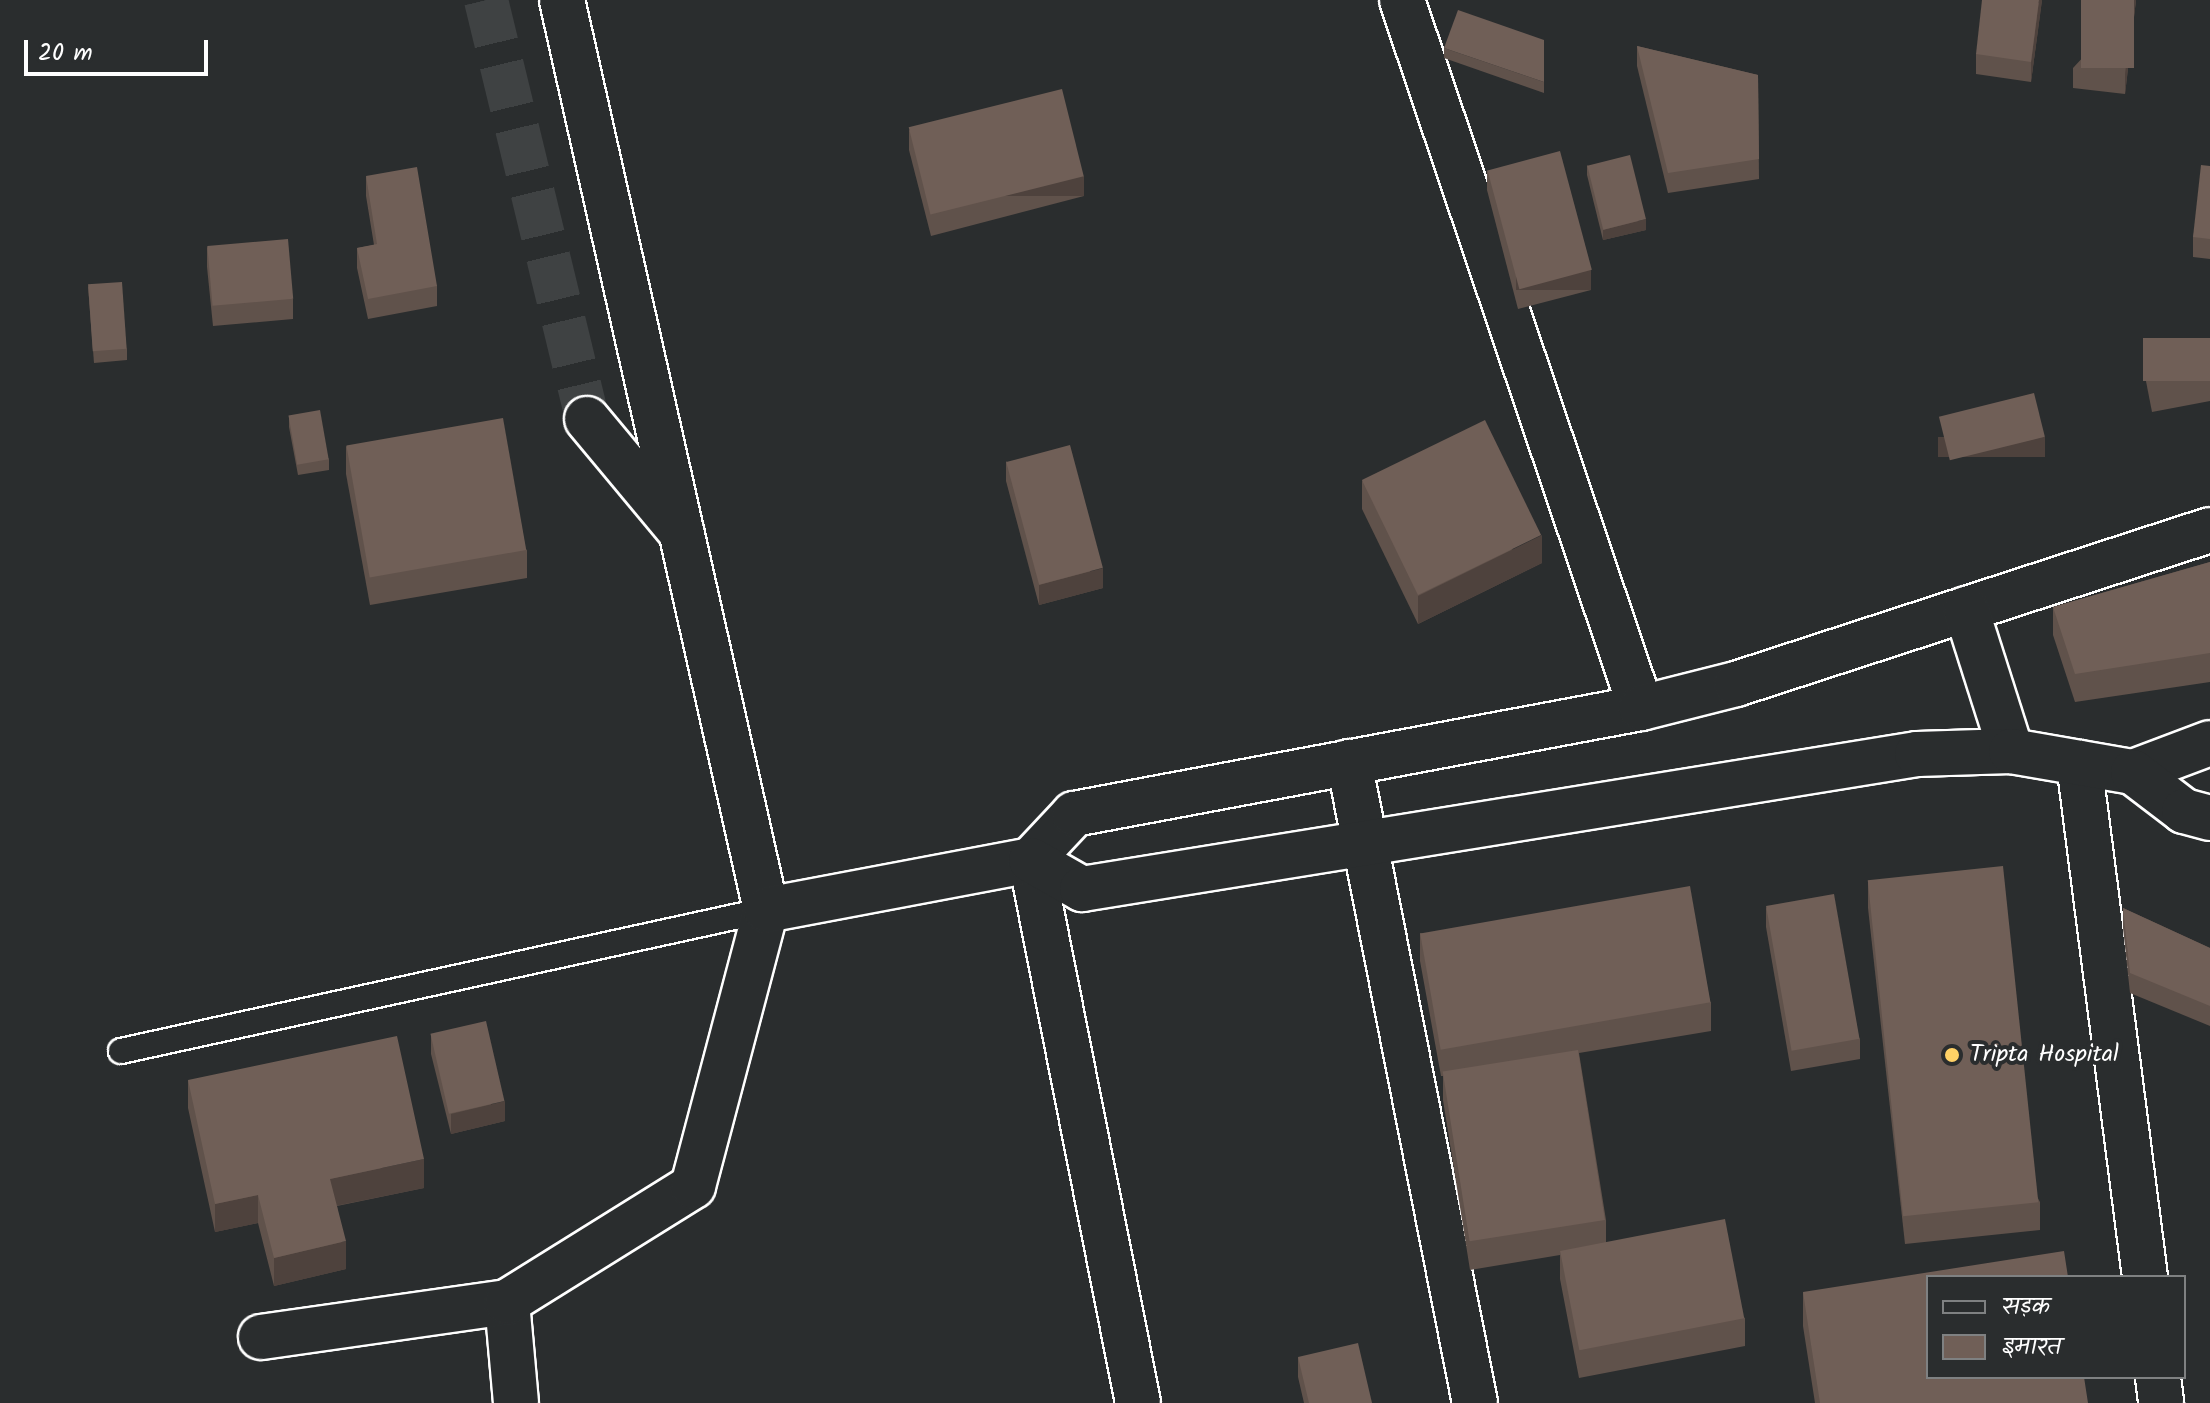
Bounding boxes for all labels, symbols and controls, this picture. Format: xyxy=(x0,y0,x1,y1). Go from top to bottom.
scale bar xyxy=(28,24,212,74)
text: 20 m xyxy=(38,34,93,73)
place label: Tripta Hospital xyxy=(1970,1041,2119,1069)
marker: Tripta Hospital xyxy=(1941,1044,1963,1066)
legend xyxy=(1926,1275,2186,1379)
text: सड़क xyxy=(2002,1288,2050,1327)
text: इमारत xyxy=(2002,1328,2061,1367)

